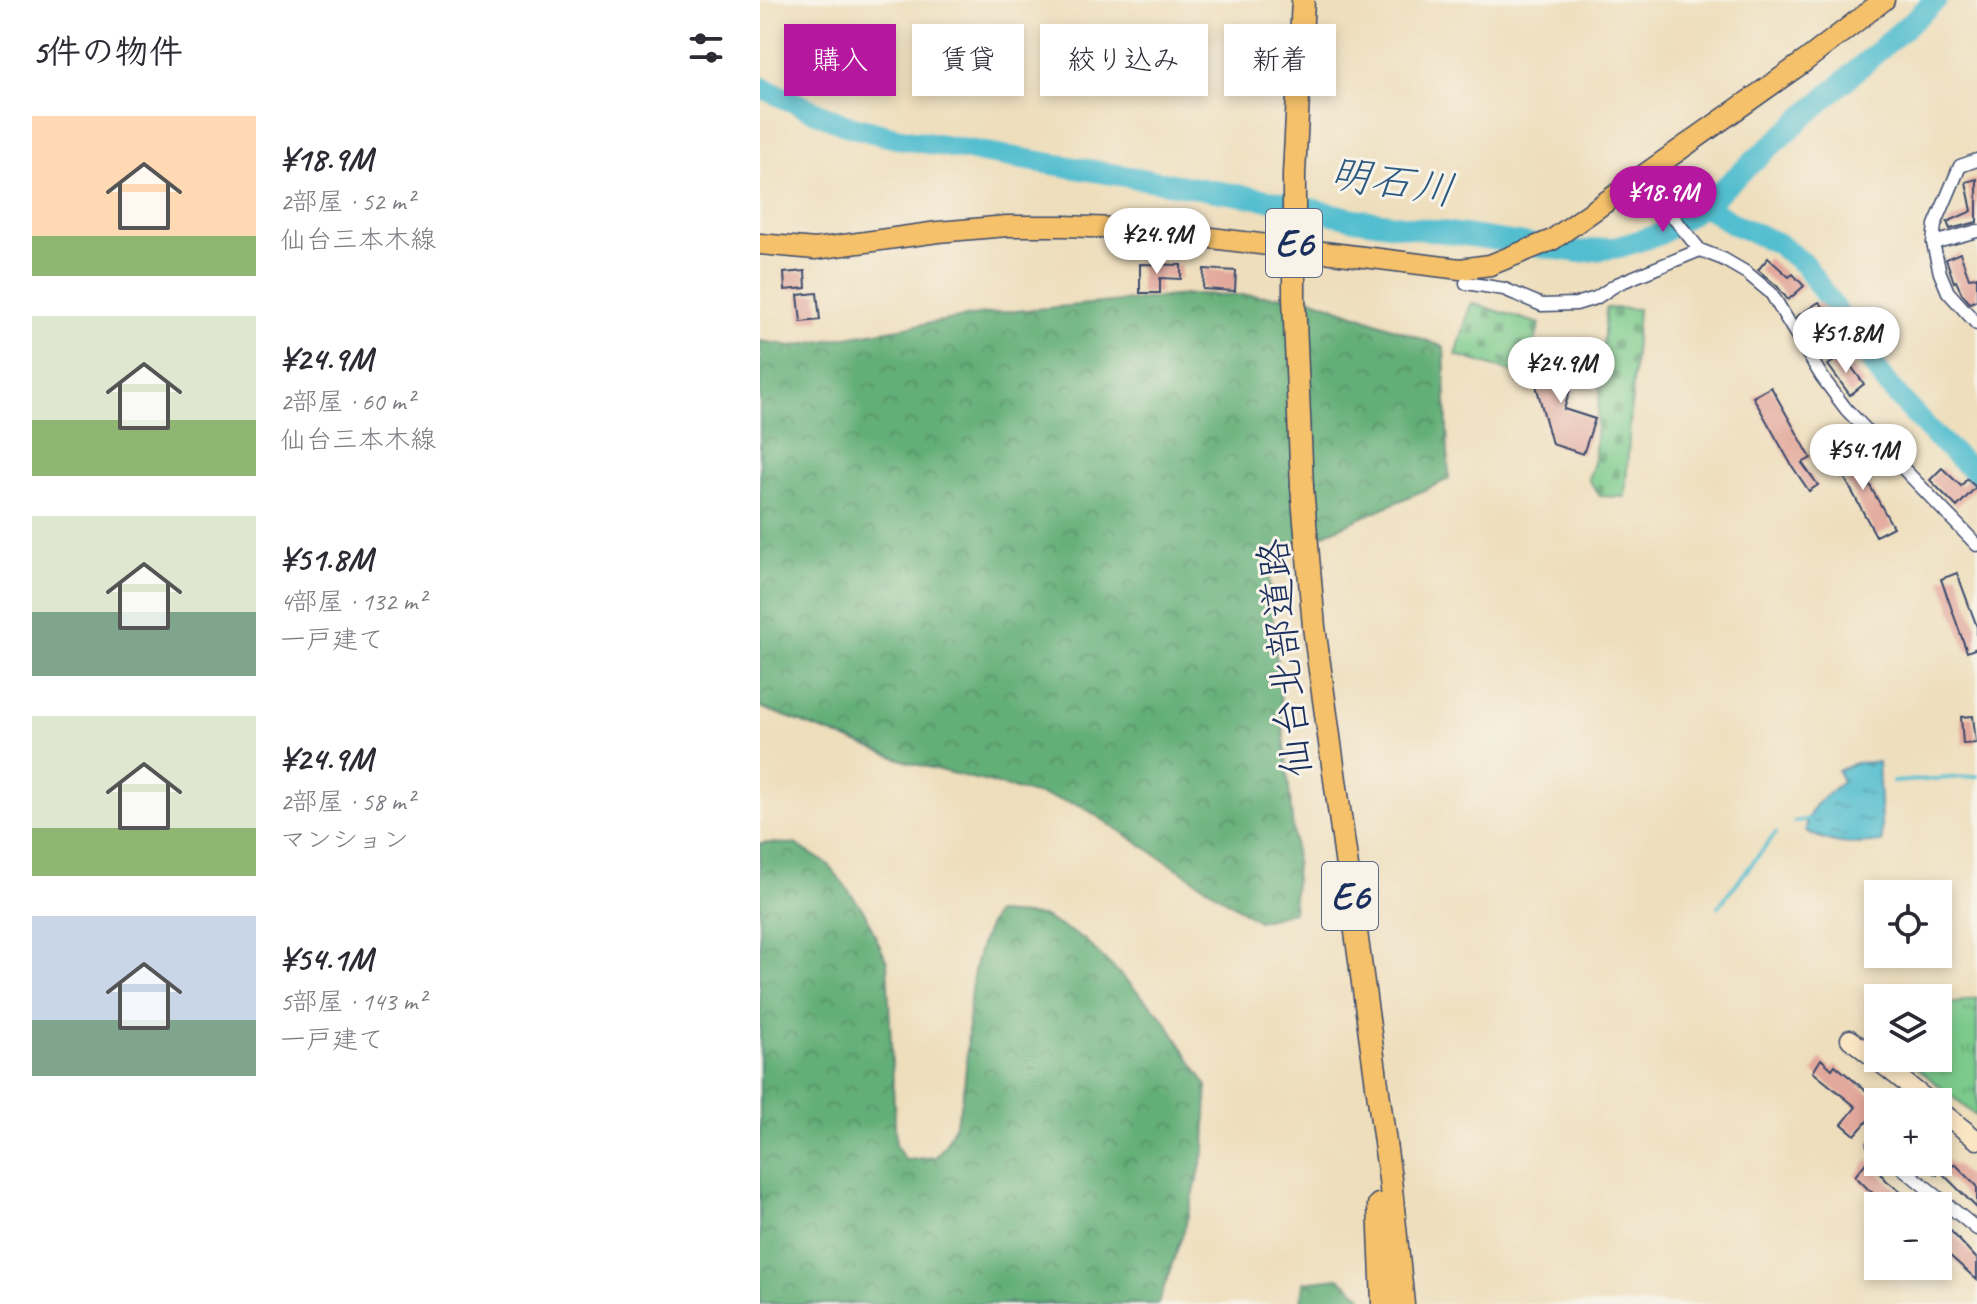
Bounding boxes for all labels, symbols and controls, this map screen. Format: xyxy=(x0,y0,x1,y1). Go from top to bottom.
chip: 購入 xyxy=(784,24,896,96)
chip: 賃貸 xyxy=(912,24,1024,96)
chip: 絞り込み xyxy=(1040,24,1208,96)
chip: 新着 xyxy=(1224,24,1336,96)
icon: filters xyxy=(684,26,728,70)
text: 5件の物件 xyxy=(32,30,183,73)
text: ¥18.9M xyxy=(280,137,372,180)
water label: 明石川 xyxy=(1326,146,1458,218)
icon: home xyxy=(96,148,192,244)
pin: ¥18.9M xyxy=(1598,166,1728,234)
text: ¥18.9M xyxy=(1628,175,1698,208)
text: 2部屋 · 52 m² xyxy=(280,185,414,218)
pin: ¥24.9M xyxy=(1092,208,1222,276)
road number: E6 xyxy=(1266,209,1322,277)
text: ¥24.9M xyxy=(1122,217,1192,250)
text: 仙台三本木線 xyxy=(280,223,436,256)
pin: ¥51.8M xyxy=(1781,307,1911,375)
text: ¥51.8M xyxy=(1811,316,1881,349)
text: ¥24.9M xyxy=(280,337,372,380)
pin: ¥24.9M xyxy=(1496,337,1626,405)
text: ¥24.9M xyxy=(1526,346,1596,379)
icon: home xyxy=(96,348,192,444)
text: 2部屋 · 60 m² xyxy=(280,385,414,418)
text: 仙台三本木線 xyxy=(280,423,436,456)
pin: ¥54.1M xyxy=(1798,424,1928,492)
text: ¥54.1M xyxy=(1828,433,1898,466)
street label: 仙台北部道路 xyxy=(1248,536,1322,780)
text: ¥51.8M xyxy=(280,537,372,580)
icon: home xyxy=(96,548,192,644)
text: 4部屋 · 132 m² xyxy=(280,585,425,618)
text: 一戸建て xyxy=(280,623,384,656)
text: ¥24.9M xyxy=(280,737,372,780)
icon: home xyxy=(96,748,192,844)
text: 2部屋 · 58 m² xyxy=(280,785,414,818)
text: マンション xyxy=(280,823,409,856)
road number: E6 xyxy=(1322,862,1378,930)
map controls xyxy=(1864,880,1952,1280)
button: locate xyxy=(1864,880,1952,968)
text: ¥54.1M xyxy=(280,937,372,980)
icon: home xyxy=(96,948,192,1044)
button: layers xyxy=(1864,984,1952,1072)
text: 5部屋 · 143 m² xyxy=(280,985,425,1018)
text: 一戸建て xyxy=(280,1023,384,1056)
button: + xyxy=(1864,1088,1952,1176)
button: − xyxy=(1864,1192,1952,1280)

